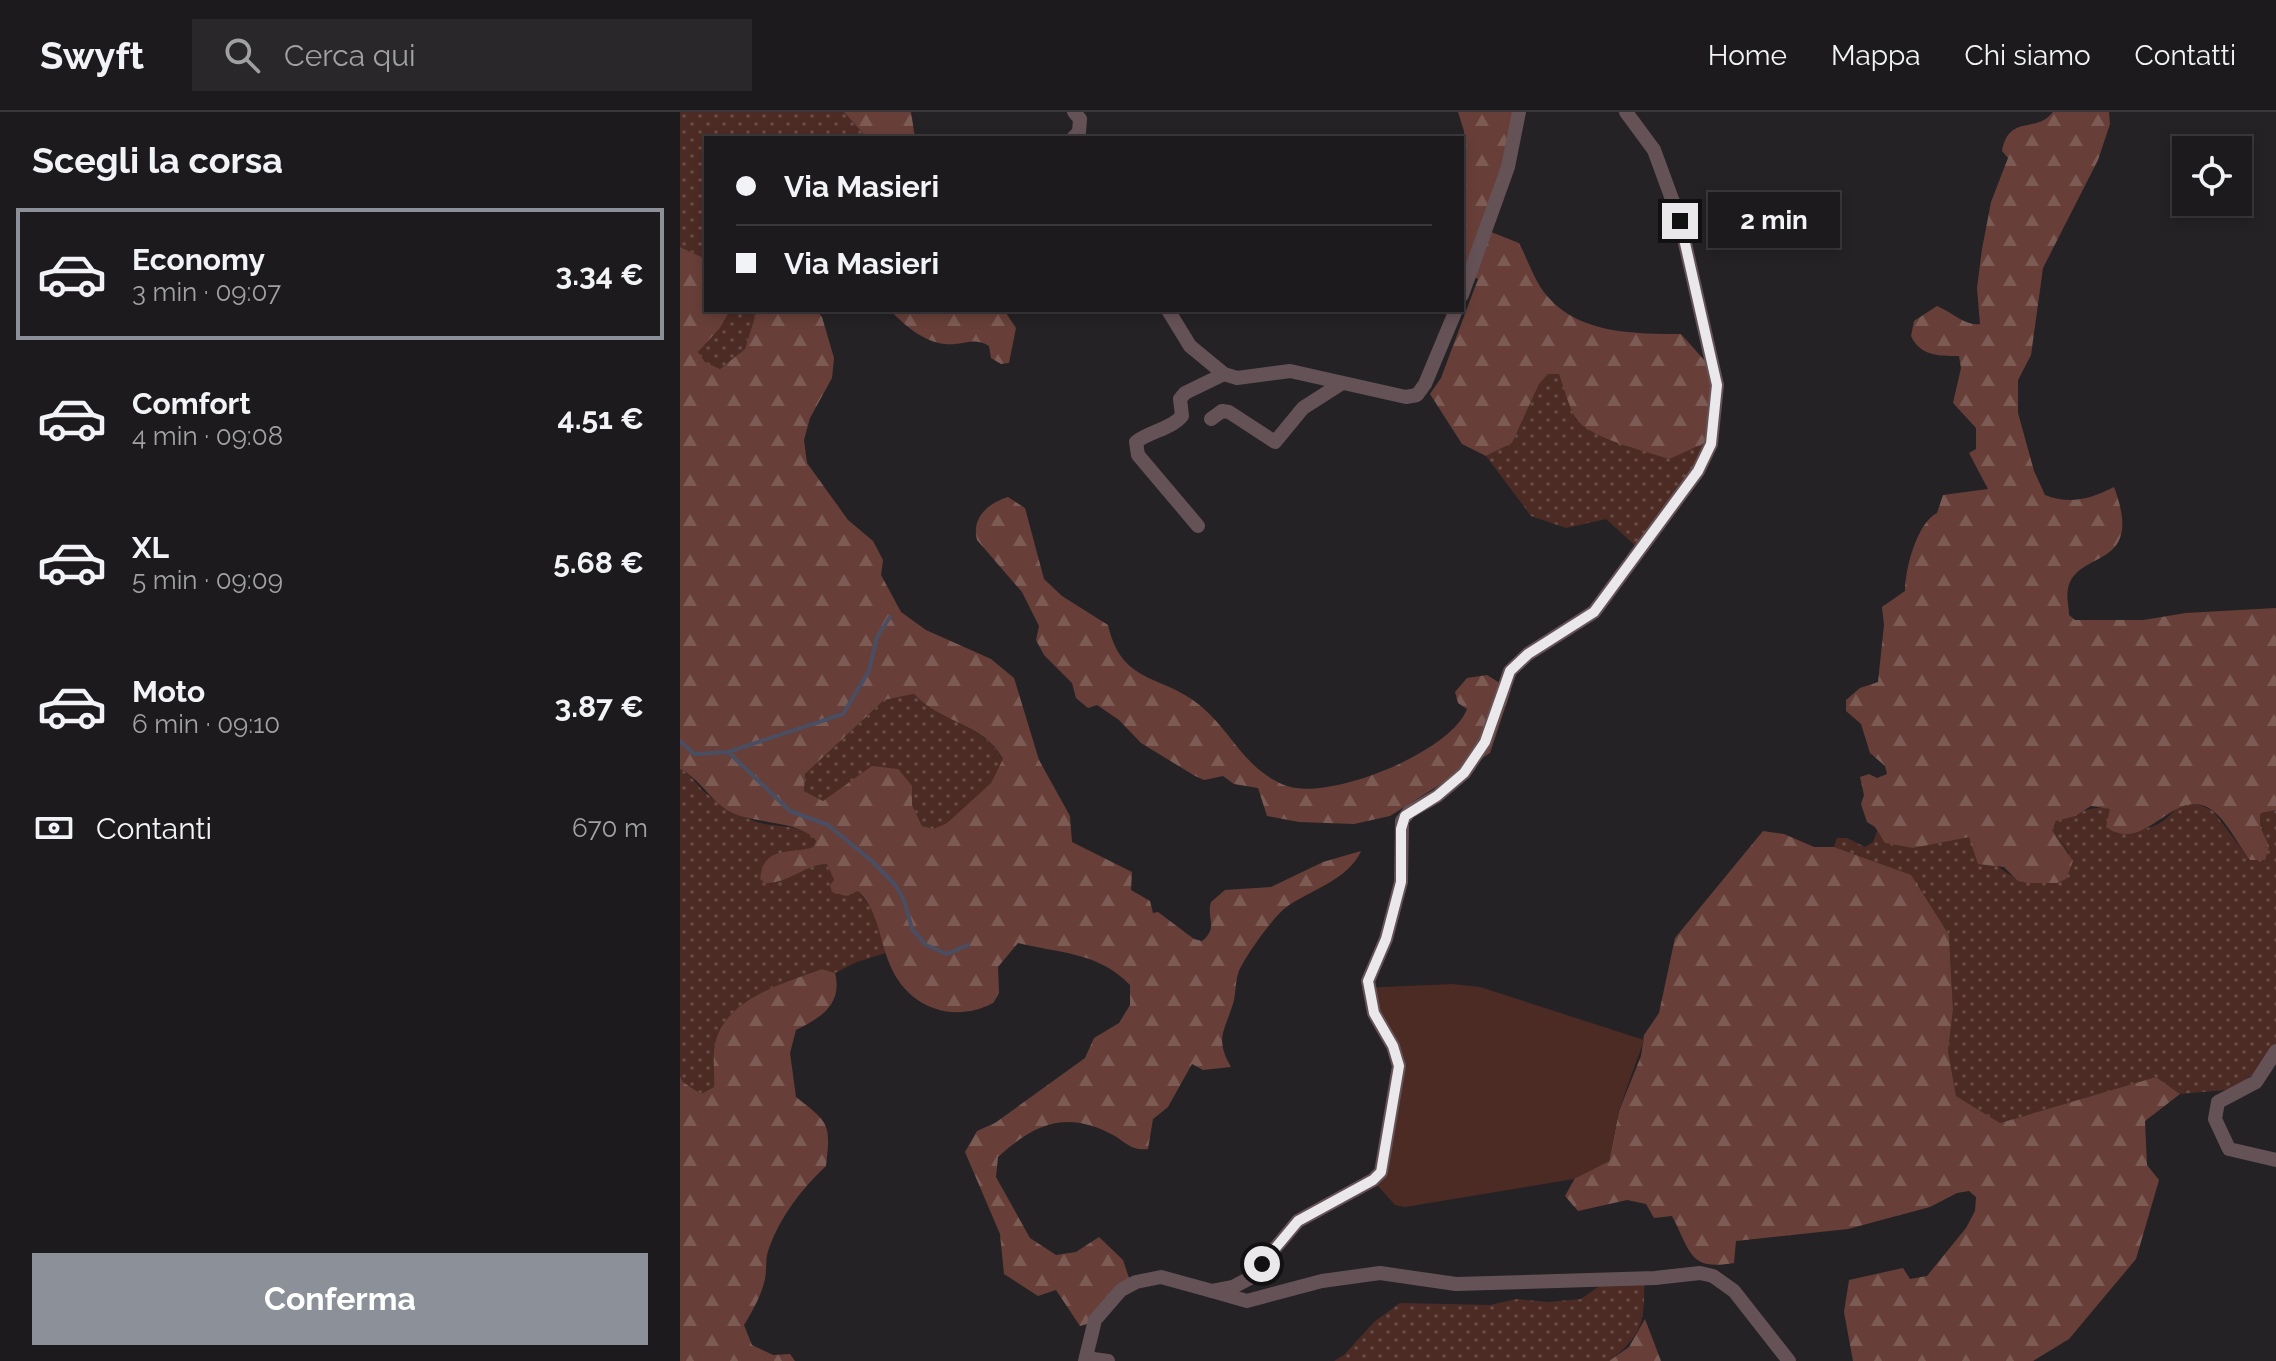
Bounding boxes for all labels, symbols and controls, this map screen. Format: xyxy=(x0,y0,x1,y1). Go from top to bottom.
search box xyxy=(192,19,752,91)
text: Swyft xyxy=(40,33,144,78)
icon: search xyxy=(220,33,264,77)
text: Cerca qui xyxy=(284,38,416,73)
text: Home xyxy=(1708,39,1787,72)
text: Mappa xyxy=(1831,39,1920,72)
text: Chi siamo xyxy=(1964,39,2091,72)
text: Contatti xyxy=(2135,39,2236,72)
map controls xyxy=(2172,136,2252,216)
button: locate xyxy=(2172,136,2252,216)
text: Scegli la corsa xyxy=(32,139,283,181)
text: Via Masieri xyxy=(784,169,939,204)
callout: 2 min xyxy=(1708,193,1840,249)
route end xyxy=(1662,203,1698,239)
text: 2 min xyxy=(1740,205,1808,235)
icon: car xyxy=(36,238,108,310)
text: Economy xyxy=(132,242,265,277)
text: Via Masieri xyxy=(784,246,939,281)
text: 3.34 € xyxy=(556,257,644,292)
text: 3 min · 09:07 xyxy=(132,277,281,307)
icon: car xyxy=(36,382,108,454)
text: Comfort xyxy=(132,386,251,421)
text: 4.51 € xyxy=(558,401,644,436)
text: 4 min · 09:08 xyxy=(132,421,283,451)
icon: car xyxy=(36,526,108,598)
text: XL xyxy=(132,530,169,565)
text: 5.68 € xyxy=(553,545,644,580)
text: 5 min · 09:09 xyxy=(132,565,283,595)
icon: car xyxy=(36,670,108,742)
text: Moto xyxy=(132,674,205,709)
text: 3.87 € xyxy=(554,689,644,724)
text: 6 min · 09:10 xyxy=(132,709,280,739)
icon: cash xyxy=(32,806,76,850)
text: Contanti xyxy=(96,811,212,846)
text: 670 m xyxy=(572,813,648,843)
route start xyxy=(1244,1246,1280,1282)
button: Conferma xyxy=(32,1253,648,1345)

